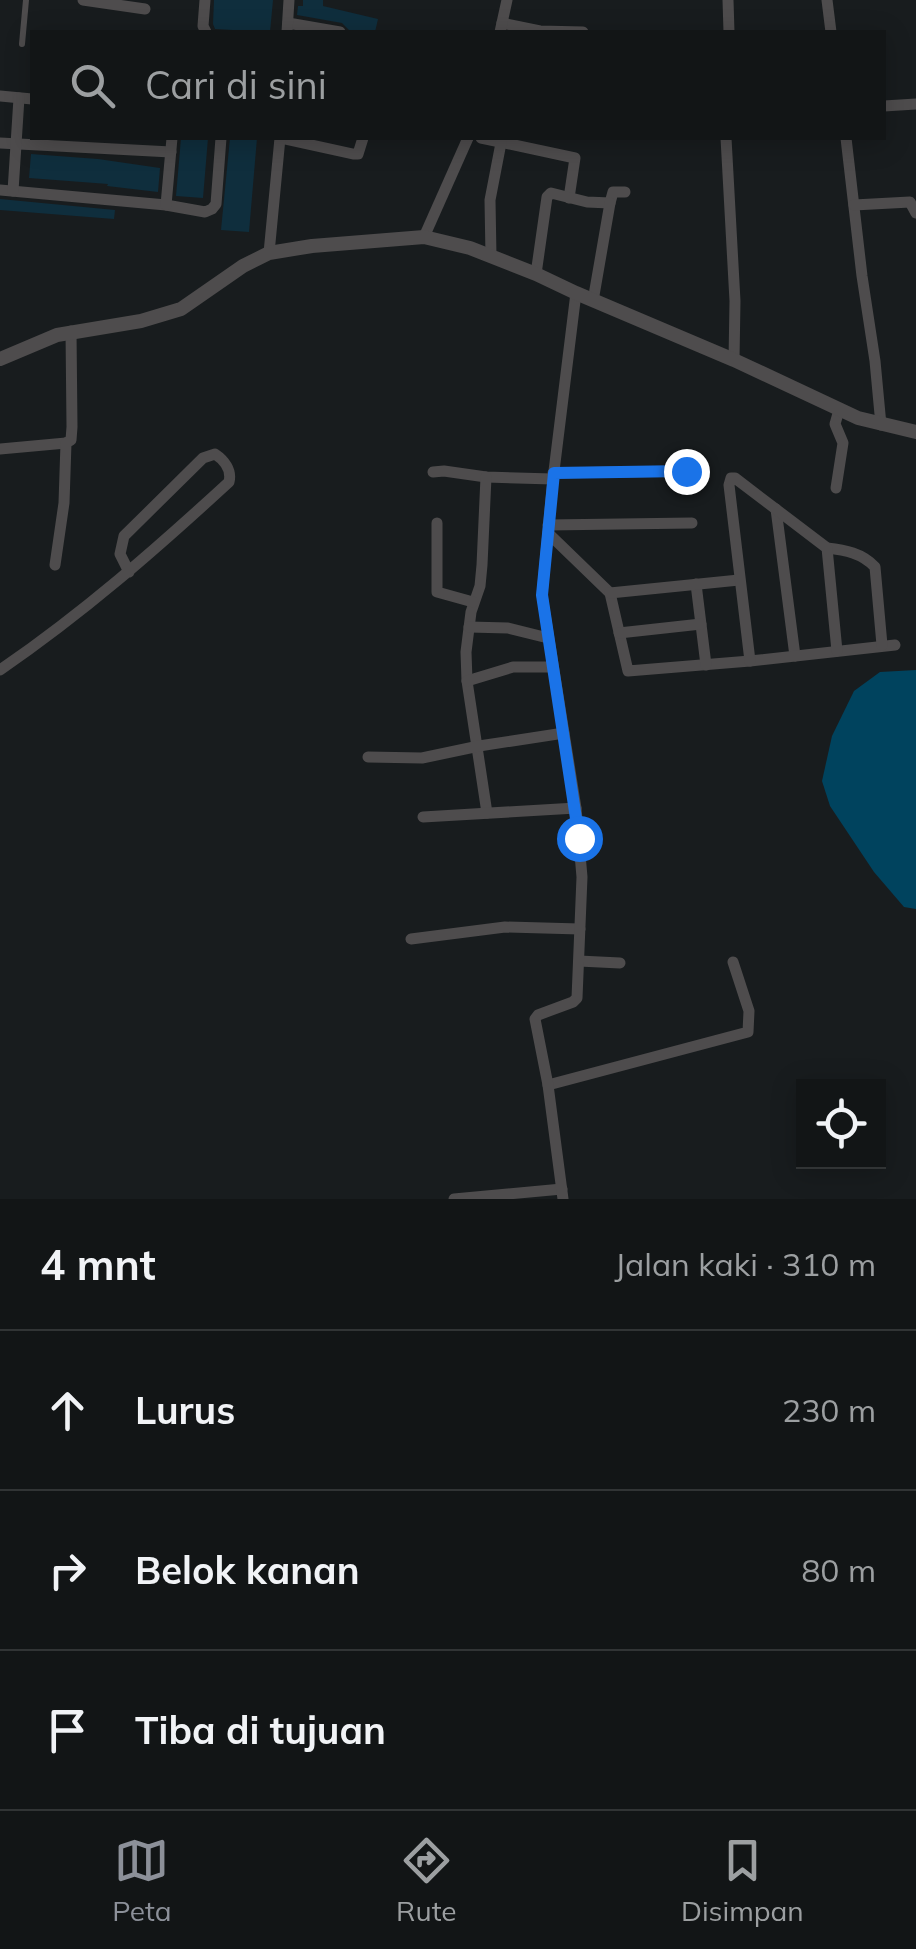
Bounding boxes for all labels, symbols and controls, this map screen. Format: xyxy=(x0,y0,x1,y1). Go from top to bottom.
search box xyxy=(30,30,886,140)
icon: search xyxy=(65,58,120,113)
text: Cari di sini xyxy=(145,61,327,109)
route end xyxy=(664,449,710,495)
route start xyxy=(557,816,603,862)
map controls xyxy=(796,1079,886,1169)
button: locate xyxy=(796,1079,886,1169)
text: 4 mnt xyxy=(40,1238,156,1291)
text: Jalan kaki · 310 m xyxy=(615,1244,876,1284)
icon: ahead xyxy=(40,1383,95,1438)
text: Lurus xyxy=(135,1386,235,1434)
text: 230 m xyxy=(782,1390,876,1430)
icon: right xyxy=(40,1543,95,1598)
text: Belok kanan xyxy=(135,1546,360,1594)
text: 80 m xyxy=(801,1550,876,1590)
icon: arrive xyxy=(40,1703,95,1758)
text: Tiba di tujuan xyxy=(135,1706,386,1754)
tab: Peta xyxy=(112,1833,172,1928)
tab: Rute xyxy=(396,1833,457,1928)
tab: Disimpan xyxy=(681,1833,804,1928)

